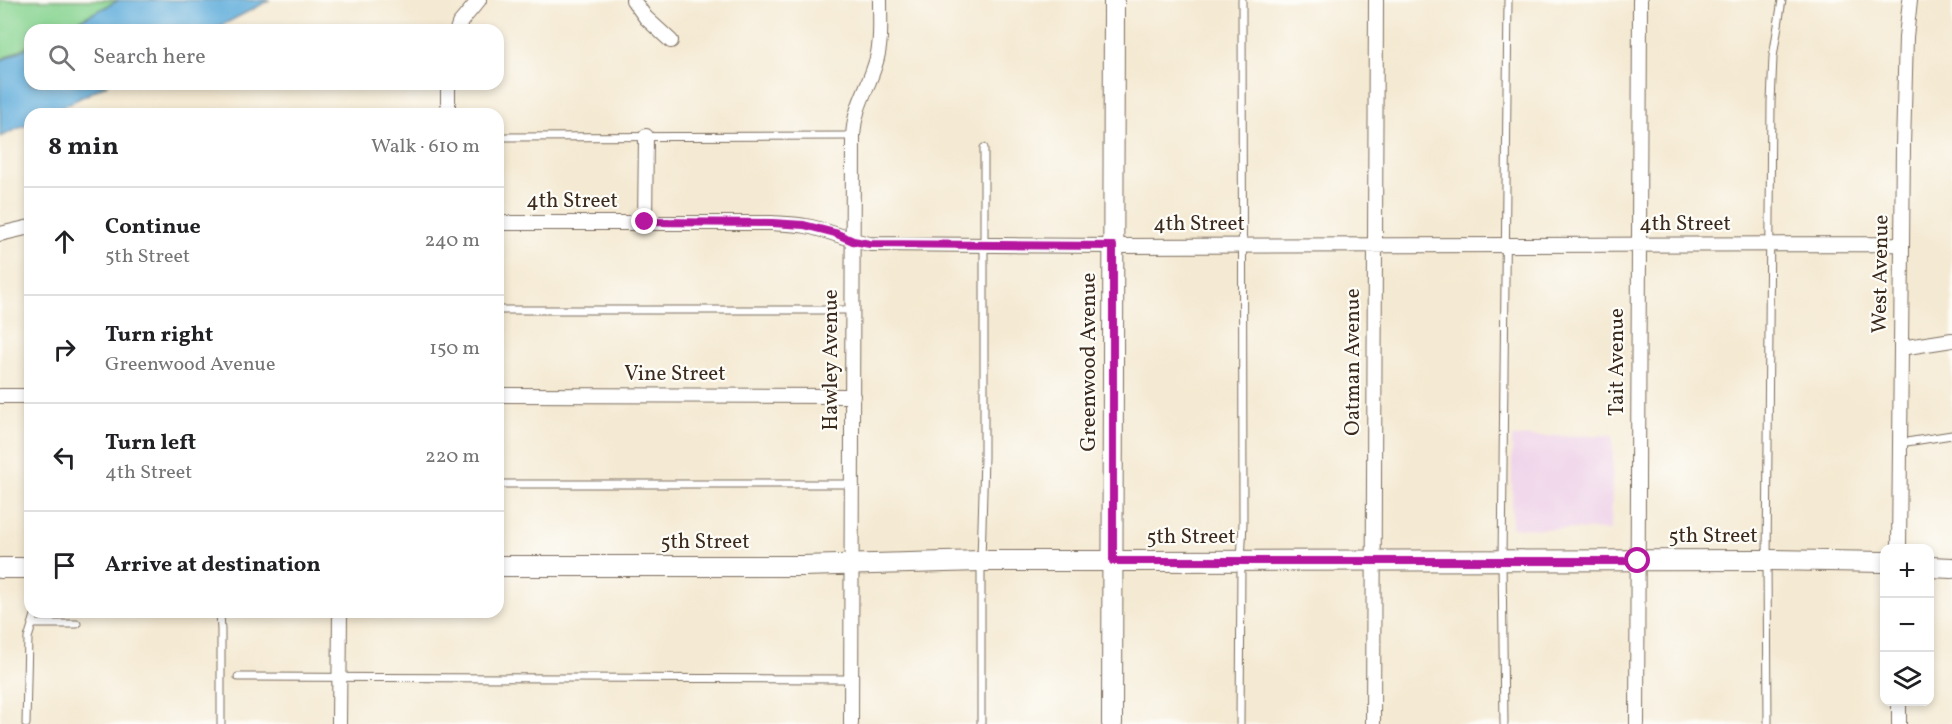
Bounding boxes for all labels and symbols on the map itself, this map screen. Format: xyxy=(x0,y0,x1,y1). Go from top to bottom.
street label: 4th Street xyxy=(526,187,618,216)
route end xyxy=(631,208,657,234)
street label: 4th Street xyxy=(1153,210,1245,239)
street label: 4th Street xyxy=(1639,210,1731,239)
street label: West Avenue xyxy=(1865,214,1897,334)
street label: Greenwood Avenue xyxy=(1075,273,1104,451)
street label: Oatman Avenue xyxy=(1339,288,1368,436)
street label: Hawley Avenue xyxy=(817,289,846,431)
street label: Tait Avenue xyxy=(1603,308,1632,416)
street label: Vine Street xyxy=(624,360,726,389)
street label: 5th Street xyxy=(1668,522,1758,551)
street label: 5th Street xyxy=(1146,523,1236,552)
street label: 5th Street xyxy=(660,528,750,557)
route start xyxy=(1624,547,1650,573)

